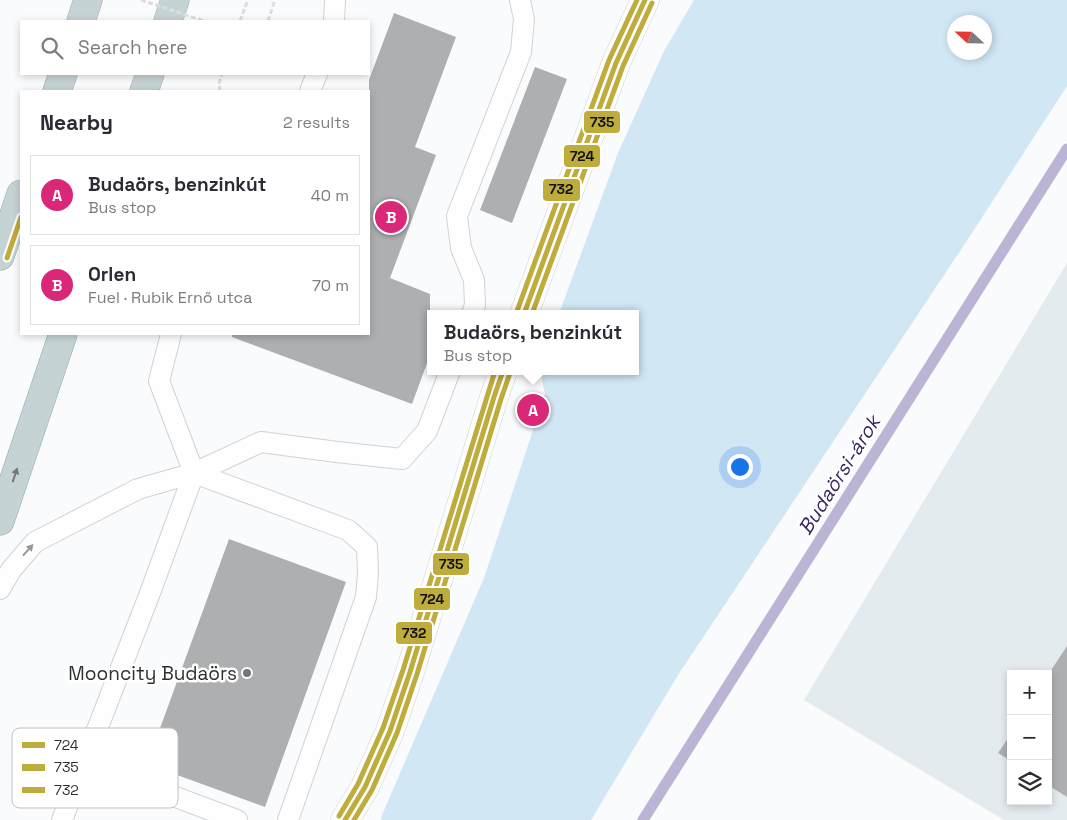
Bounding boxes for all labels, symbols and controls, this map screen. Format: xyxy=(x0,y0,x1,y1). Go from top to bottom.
north arrow xyxy=(947,15,992,60)
search box xyxy=(20,20,370,75)
icon: search xyxy=(38,34,66,62)
text: Search here xyxy=(78,35,188,60)
text: Nearby xyxy=(40,109,113,136)
line badge: 735 xyxy=(583,110,621,134)
text: 2 results xyxy=(283,112,350,133)
text: 735 xyxy=(590,113,614,131)
line badge: 724 xyxy=(563,144,601,168)
text: 724 xyxy=(570,147,594,165)
text: Budaörs, benzinkút xyxy=(88,172,266,197)
line badge: 732 xyxy=(542,178,581,202)
text: 732 xyxy=(549,180,573,198)
text: A xyxy=(52,185,62,206)
text: 40 m xyxy=(311,185,349,206)
text: Bus stop xyxy=(88,197,156,218)
pin: B xyxy=(375,198,407,236)
text: Orlen xyxy=(88,262,136,287)
text: B xyxy=(52,275,62,296)
text: 70 m xyxy=(312,275,349,296)
text: Fuel · Rubik Ernő utca xyxy=(88,287,252,308)
popup xyxy=(427,310,639,375)
text: Budaörs, benzinkút xyxy=(444,320,622,345)
text: Bus stop xyxy=(444,345,512,366)
pin: A xyxy=(517,391,549,429)
water label: Budaörsi-árok xyxy=(792,409,887,539)
your location xyxy=(727,454,753,480)
one-way arrow xyxy=(12,467,20,482)
one-way arrow xyxy=(23,543,34,556)
line badge: 735 xyxy=(432,552,470,576)
text: 735 xyxy=(439,555,463,573)
line badge: 724 xyxy=(413,587,451,611)
text: 724 xyxy=(420,590,444,608)
line badge: 732 xyxy=(395,621,433,645)
text: 732 xyxy=(402,624,426,642)
place label: Mooncity Budaörs xyxy=(68,661,237,686)
marker: Mooncity Budaörs xyxy=(241,667,253,679)
map controls xyxy=(1007,670,1052,805)
button: + xyxy=(1007,670,1052,715)
button: − xyxy=(1007,715,1052,760)
legend xyxy=(12,728,178,808)
text: 724 xyxy=(54,736,79,754)
text: 735 xyxy=(54,758,79,776)
button: layers xyxy=(1007,760,1052,805)
text: 732 xyxy=(54,781,79,799)

